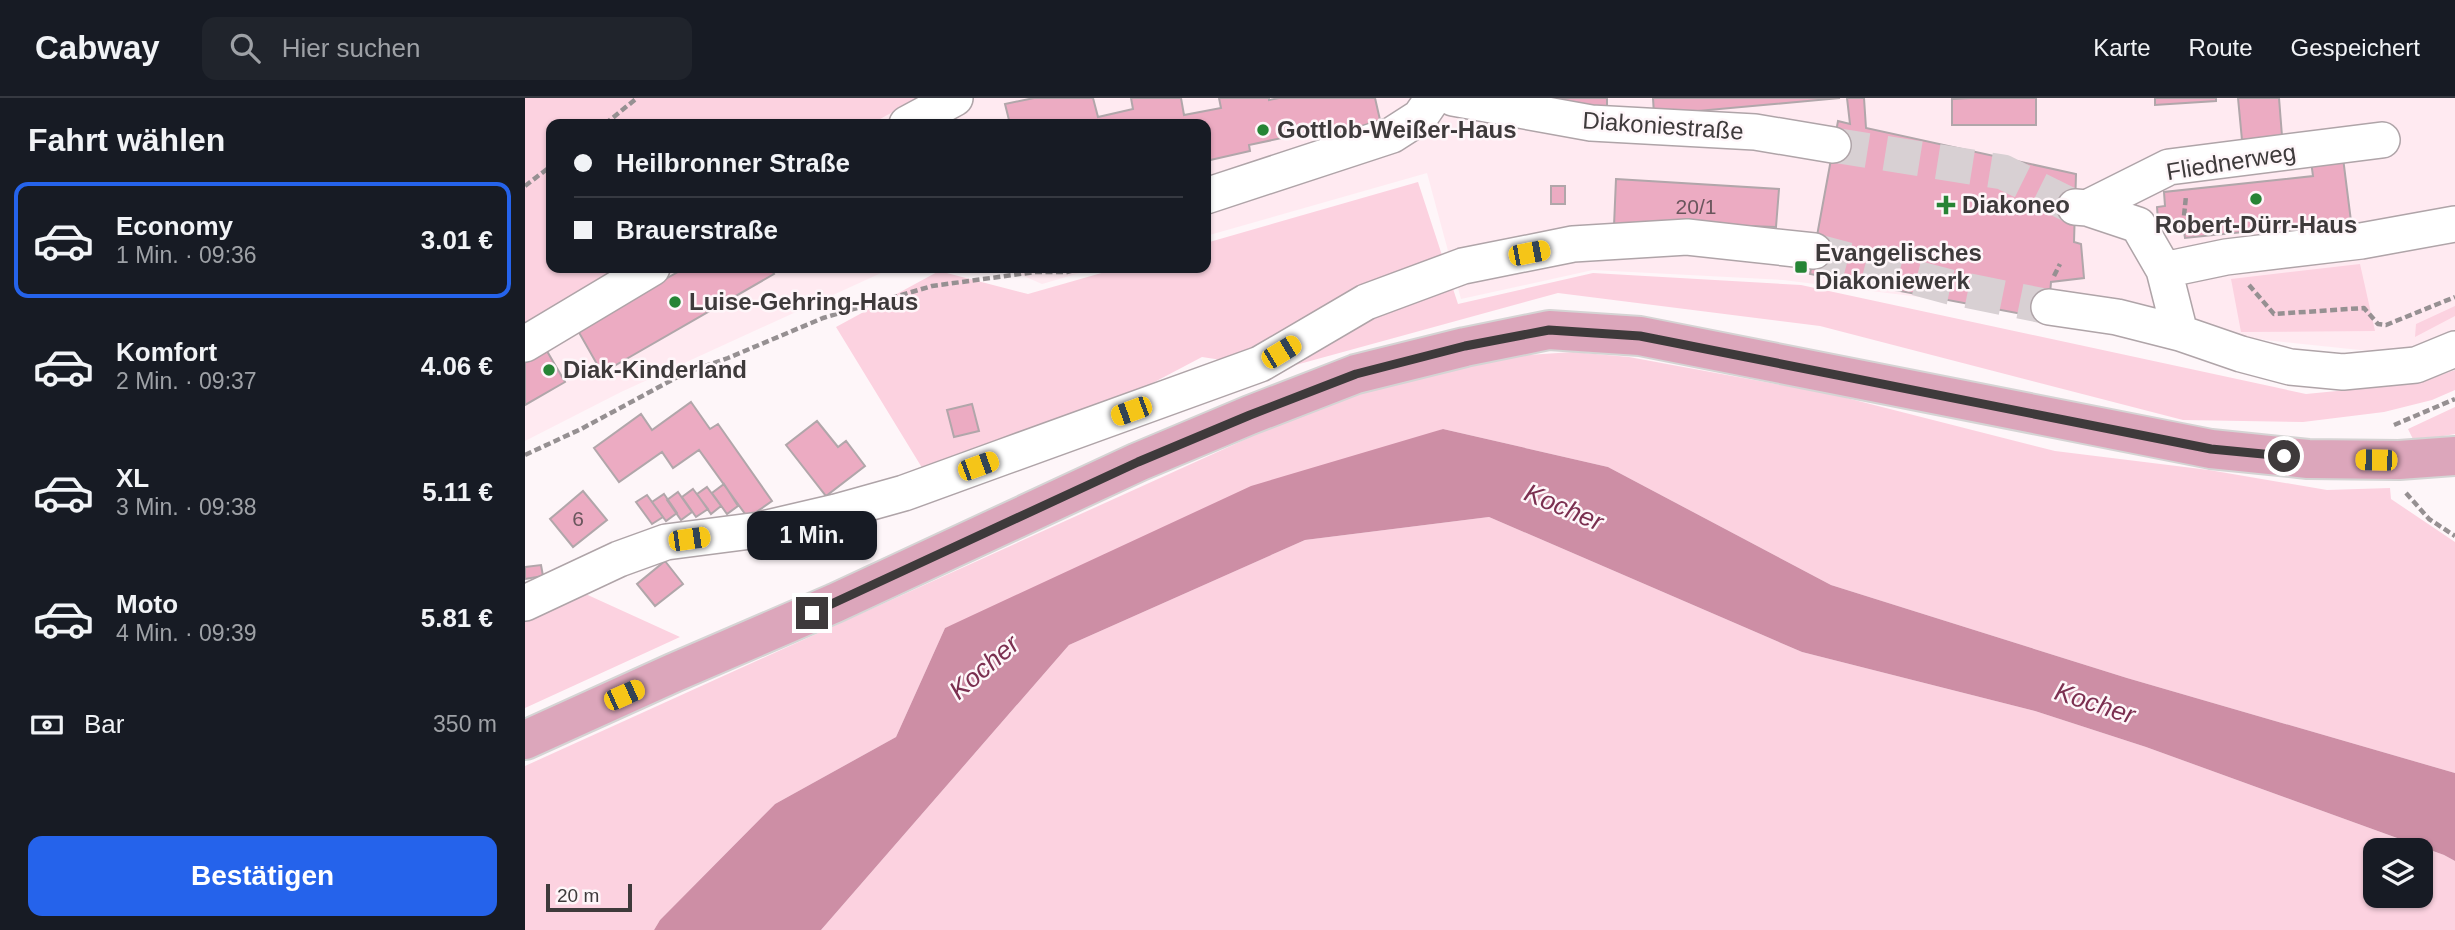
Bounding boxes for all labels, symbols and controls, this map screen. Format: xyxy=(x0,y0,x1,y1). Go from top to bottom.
search box xyxy=(202,17,692,80)
text: Cabway xyxy=(35,29,160,66)
icon: search xyxy=(226,29,264,67)
text: Hier suchen xyxy=(282,33,420,63)
text: Karte xyxy=(2093,34,2151,61)
text: Route xyxy=(2189,34,2253,61)
text: Gespeichert xyxy=(2291,34,2420,61)
street label: Diakoniestraße xyxy=(1582,106,1744,145)
place label: Gottlob-Weißer-Haus xyxy=(1277,116,1517,143)
text: Fahrt wählen xyxy=(28,122,225,158)
marker: Gottlob-Weißer-Haus xyxy=(1255,122,1271,138)
street label: Fliednerweg xyxy=(2164,138,2298,185)
text: Heilbronner Straße xyxy=(616,148,850,178)
place label: Diakoneo xyxy=(1962,191,2070,218)
marker: Robert-Dürr-Haus xyxy=(2248,191,2264,207)
house number: 20/1 xyxy=(1676,195,1716,218)
marker: Diakoneo xyxy=(1936,195,1956,215)
icon: car xyxy=(32,209,95,272)
text: Economy xyxy=(116,211,233,241)
place label: Robert-Dürr-Haus xyxy=(2155,211,2357,238)
text: Brauerstraße xyxy=(616,215,778,245)
text: 3.01 € xyxy=(421,225,493,255)
car xyxy=(1507,239,1552,267)
place label: Evangelisches Diakoniewerk xyxy=(1815,239,1982,294)
text: 1 Min. · 09:36 xyxy=(116,242,257,268)
marker: Evangelisches Diakoniewerk xyxy=(1793,259,1809,275)
place label: Luise-Gehring-Haus xyxy=(689,288,918,315)
marker: Luise-Gehring-Haus xyxy=(667,294,683,310)
car xyxy=(1258,332,1305,372)
icon: car xyxy=(32,335,95,398)
text: Komfort xyxy=(116,337,217,367)
text: 4.06 € xyxy=(421,351,493,381)
place label: Diak-Kinderland xyxy=(563,356,747,383)
marker: Diak-Kinderland xyxy=(541,362,557,378)
text: 2 Min. · 09:37 xyxy=(116,368,257,394)
car xyxy=(1108,394,1155,428)
route start xyxy=(2268,440,2300,472)
car xyxy=(955,449,1002,483)
car xyxy=(2355,449,2398,471)
icon: car xyxy=(32,461,95,524)
text: XL xyxy=(116,463,149,493)
text: 5.11 € xyxy=(422,477,493,507)
water label: Kocher xyxy=(1520,477,1609,537)
text: 3 Min. · 09:38 xyxy=(116,494,257,520)
house number: 6 xyxy=(572,507,584,530)
callout: 1 Min. xyxy=(747,512,877,560)
text: 1 Min. xyxy=(779,522,845,548)
car xyxy=(667,526,712,552)
icon: car xyxy=(32,587,95,650)
text: Moto xyxy=(116,589,178,619)
route end xyxy=(796,597,828,629)
text: 5.81 € xyxy=(421,603,493,633)
text: 4 Min. · 09:39 xyxy=(116,620,257,646)
water label: Kocher xyxy=(943,628,1026,705)
water label: Kocher xyxy=(2051,676,2140,730)
car xyxy=(601,677,648,713)
icon: cash xyxy=(28,706,66,744)
text: Bar xyxy=(84,709,124,739)
text: 350 m xyxy=(433,711,497,737)
button: Bestätigen xyxy=(28,836,497,916)
map controls xyxy=(2363,838,2433,908)
button: layers xyxy=(2363,838,2433,908)
scale bar xyxy=(546,881,632,913)
text: 20 m xyxy=(557,885,599,906)

